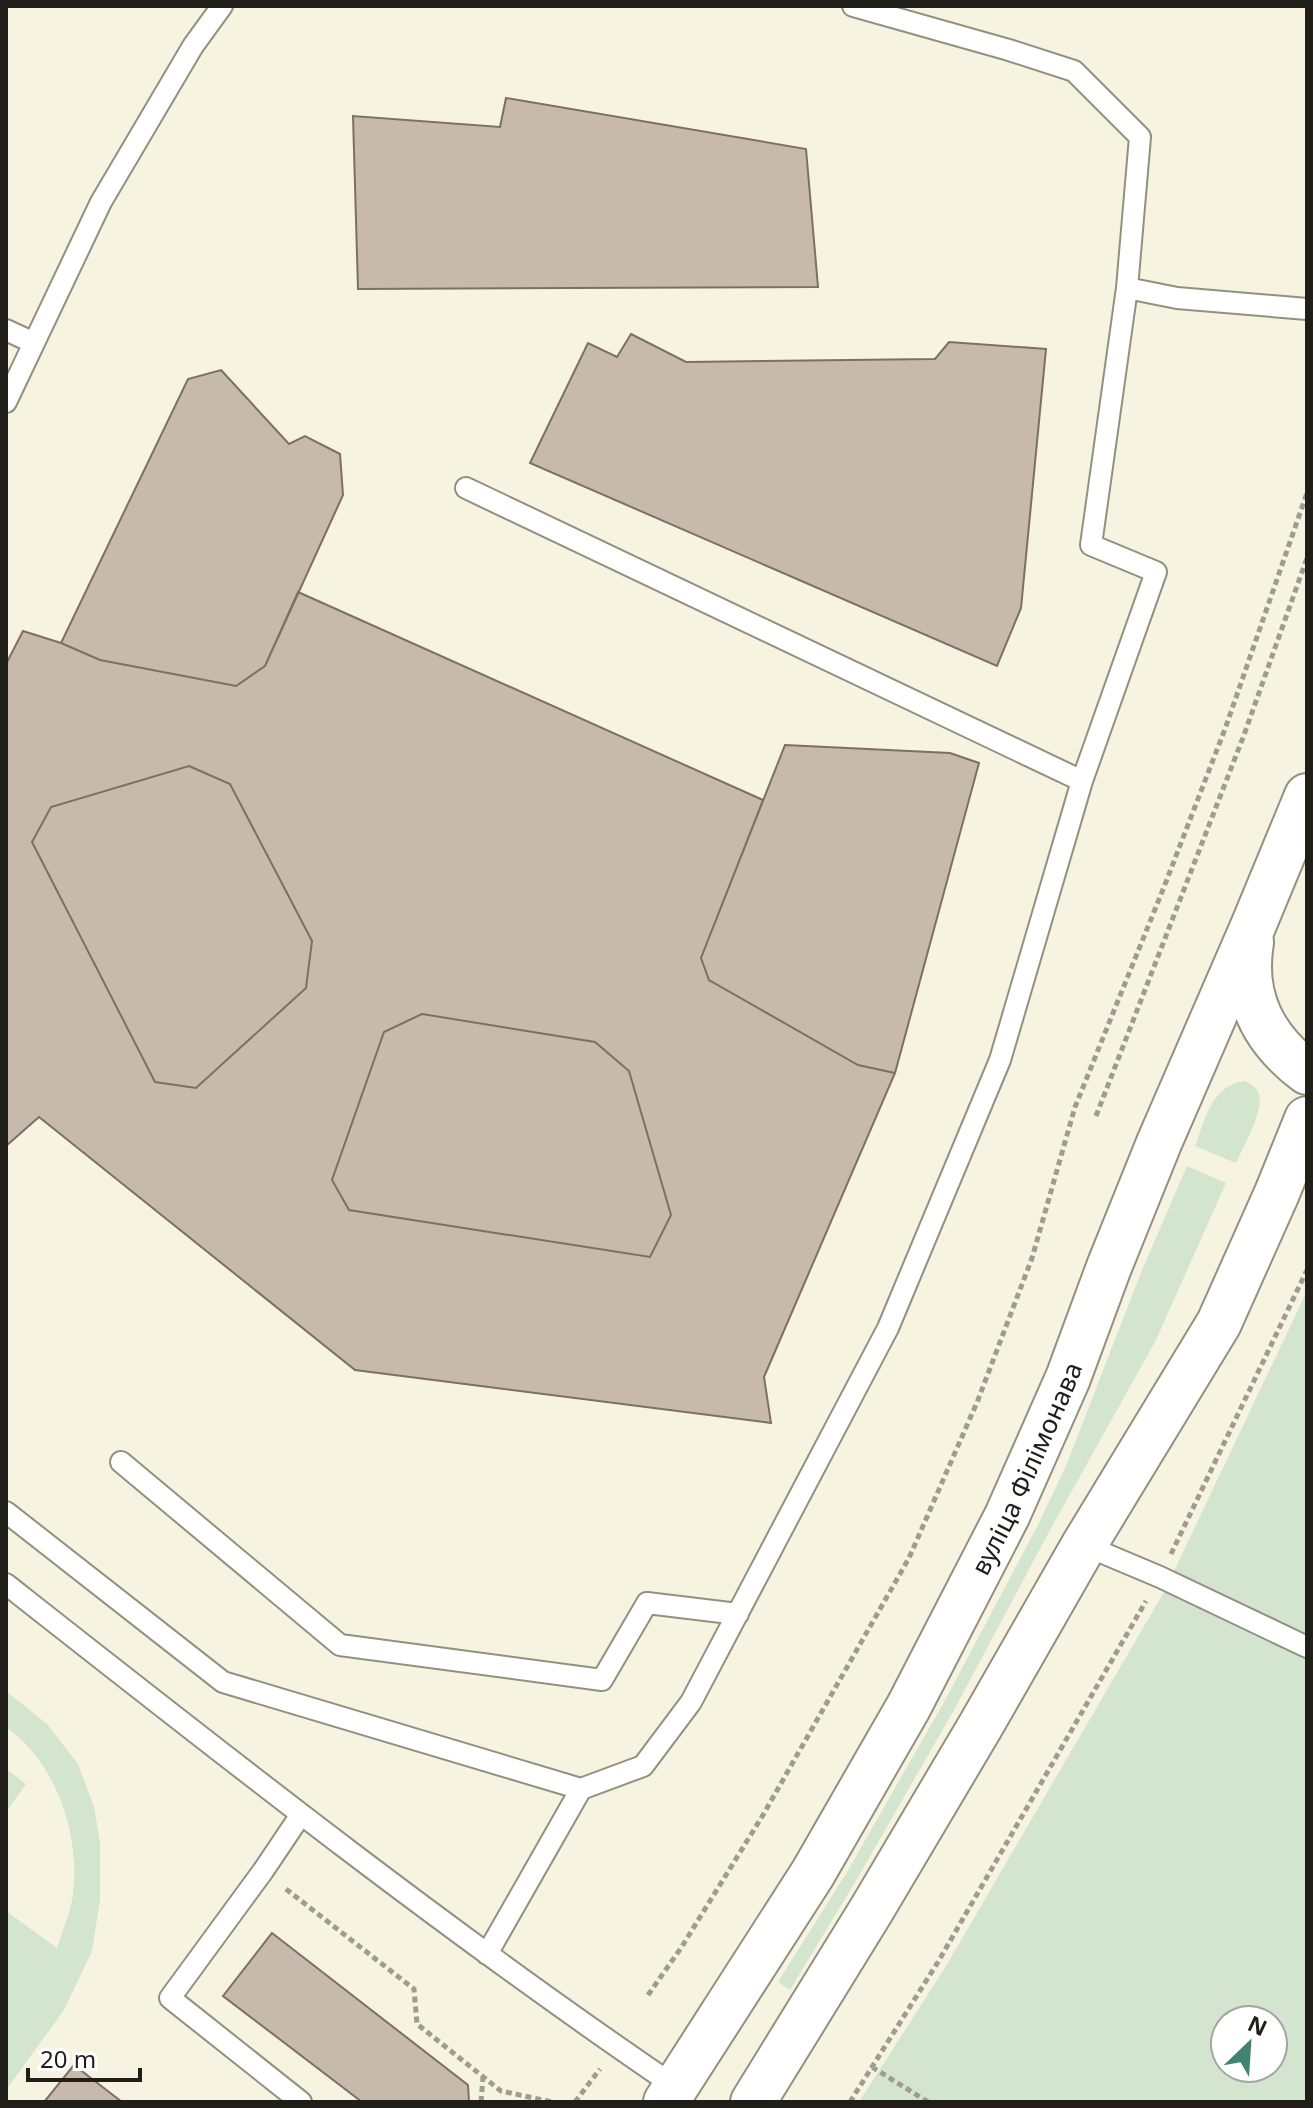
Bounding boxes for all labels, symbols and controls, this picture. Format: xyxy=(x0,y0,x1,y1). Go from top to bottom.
street label: вуліца Філімонава xyxy=(962,1357,1090,1581)
north arrow xyxy=(1209,2004,1289,2084)
text: N xyxy=(1243,2008,1272,2042)
scale bar xyxy=(28,2032,140,2082)
text: 20 m xyxy=(40,2042,96,2075)

